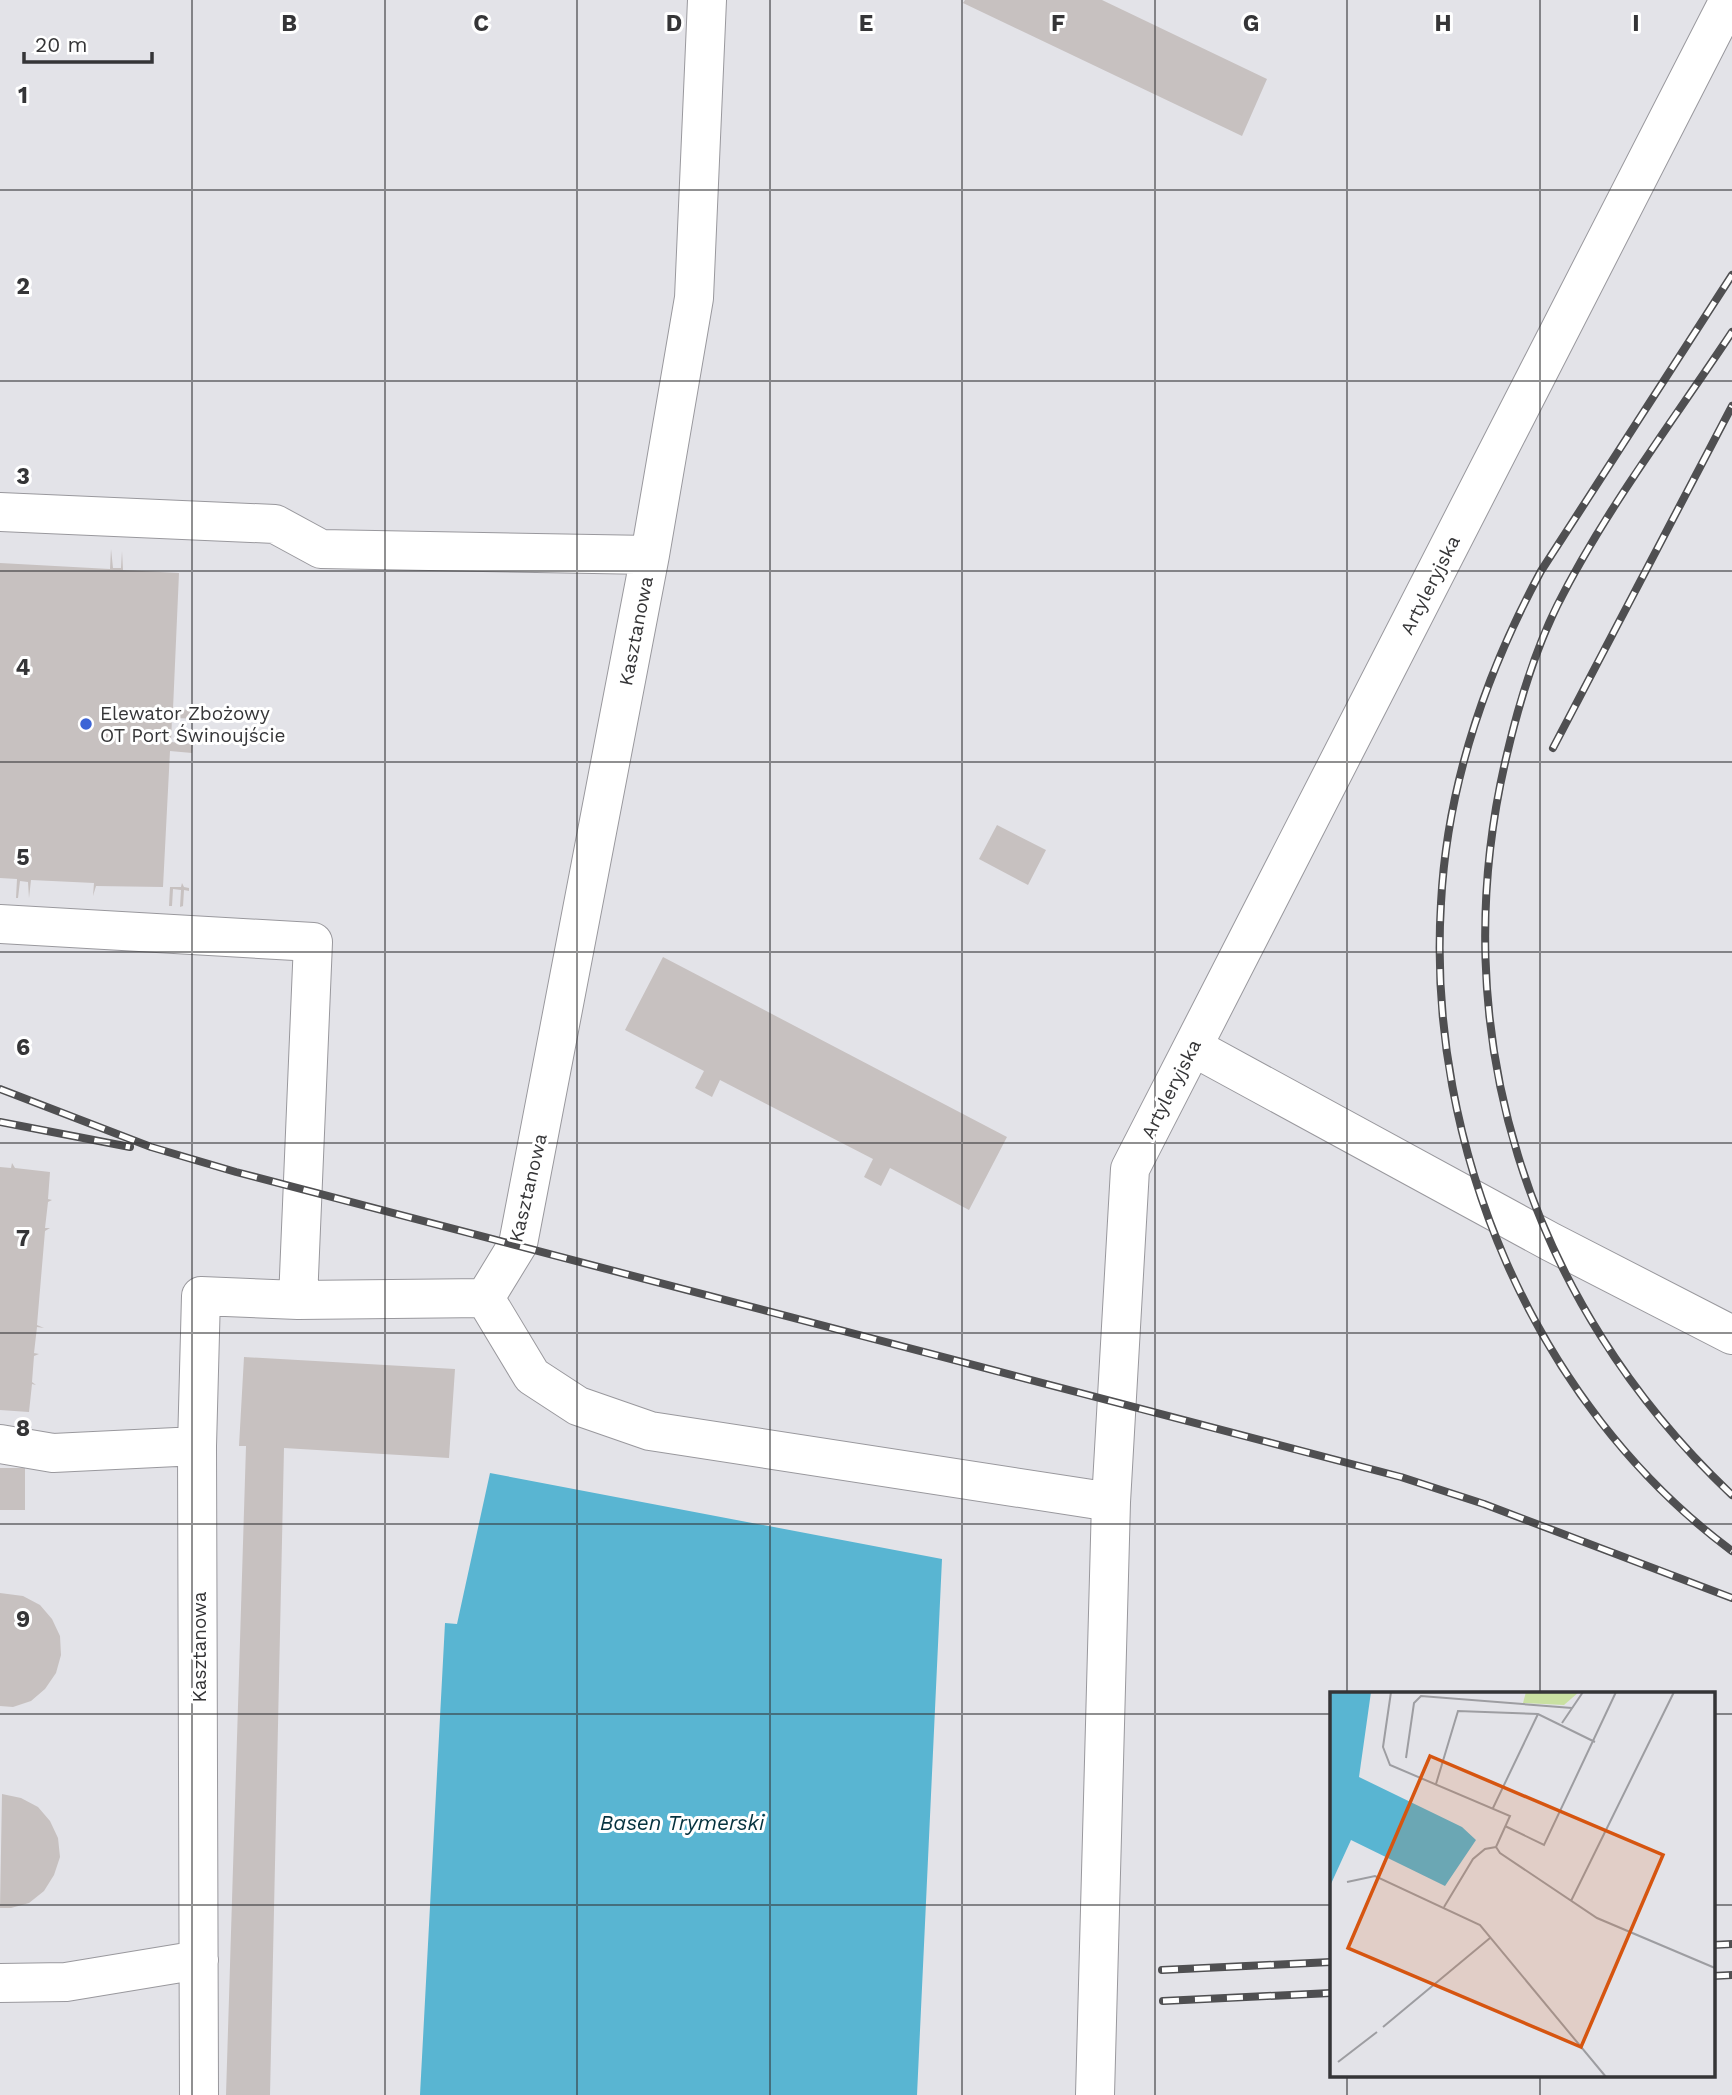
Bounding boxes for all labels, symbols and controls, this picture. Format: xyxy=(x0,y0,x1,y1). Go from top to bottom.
text: B xyxy=(281,10,297,37)
text: C xyxy=(473,10,489,37)
text: D xyxy=(666,10,682,37)
text: E xyxy=(859,10,873,37)
text: F xyxy=(1051,10,1065,37)
text: G xyxy=(1243,10,1259,37)
text: H xyxy=(1434,10,1452,37)
text: I xyxy=(1632,10,1640,37)
scale bar xyxy=(24,21,152,65)
text: 20 m xyxy=(35,32,87,57)
text: 1 xyxy=(18,82,28,109)
text: 2 xyxy=(16,273,30,300)
text: 3 xyxy=(16,463,30,490)
street label: Artyleryjska xyxy=(1395,531,1465,638)
street label: Kasztanowa xyxy=(614,574,658,688)
text: 4 xyxy=(16,654,31,681)
place label: Elewator Zbożowy OT Port Świnoujście xyxy=(100,702,285,747)
marker: Elewator Zbożowy OT Port Świnoujście xyxy=(78,716,94,732)
text: 5 xyxy=(16,844,30,871)
text: 6 xyxy=(16,1034,30,1061)
street label: Artyleryjska xyxy=(1136,1035,1206,1142)
street label: Kasztanowa xyxy=(504,1131,552,1245)
text: 7 xyxy=(16,1225,30,1252)
text: 8 xyxy=(16,1415,30,1442)
street label: Kasztanowa xyxy=(188,1591,211,1703)
text: 9 xyxy=(16,1606,30,1633)
inset map xyxy=(1330,1692,1714,2078)
water label: Basen Trymerski xyxy=(600,1810,765,1835)

